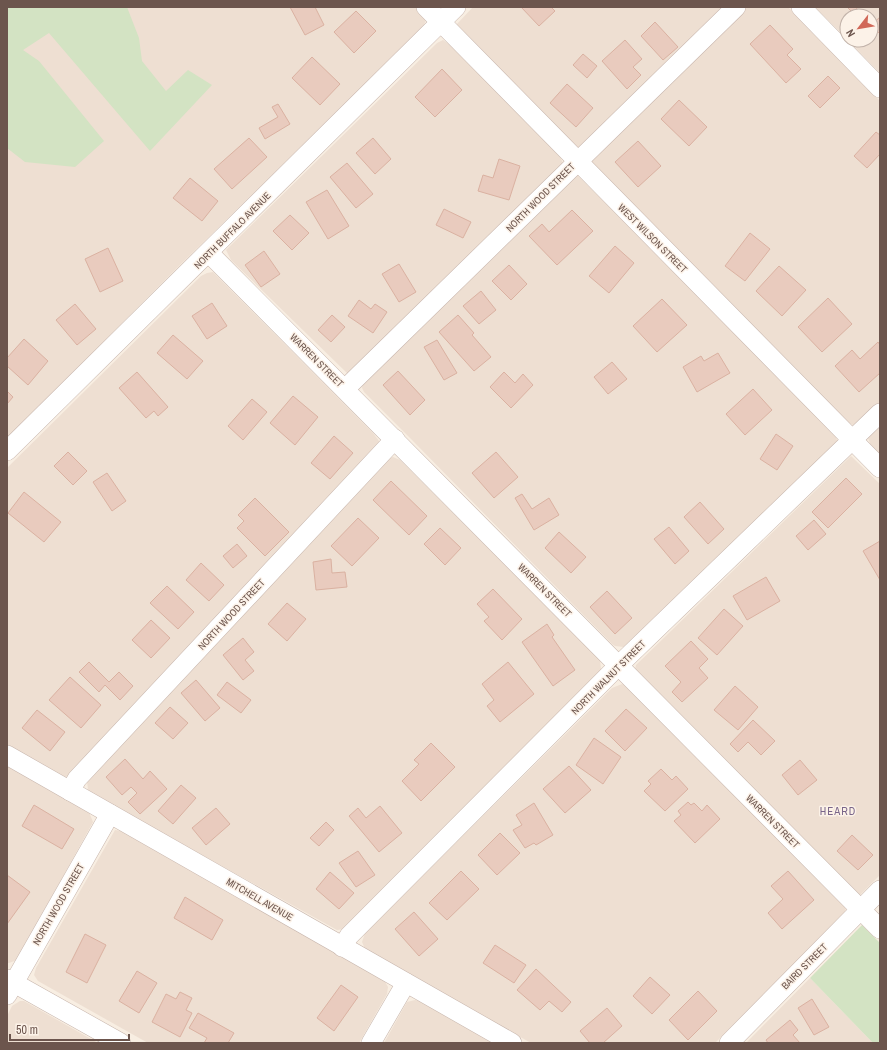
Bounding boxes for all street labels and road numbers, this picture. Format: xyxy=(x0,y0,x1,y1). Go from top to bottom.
street label: NORTH WOOD STREET xyxy=(503,160,578,235)
street label: NORTH BUFFALO AVENUE xyxy=(191,189,274,272)
street label: WEST WILSON STREET xyxy=(615,201,690,276)
street label: WARREN STREET xyxy=(287,331,346,390)
street label: WARREN STREET xyxy=(515,561,574,620)
street label: NORTH WOOD STREET xyxy=(195,576,268,653)
street label: NORTH WALNUT STREET xyxy=(568,637,648,717)
street label: WARREN STREET xyxy=(743,792,802,851)
street label: NORTH WOOD STREET xyxy=(30,861,87,947)
street label: MITCHELL AVENUE xyxy=(224,875,296,924)
street label: BAIRD STREET xyxy=(779,941,830,992)

